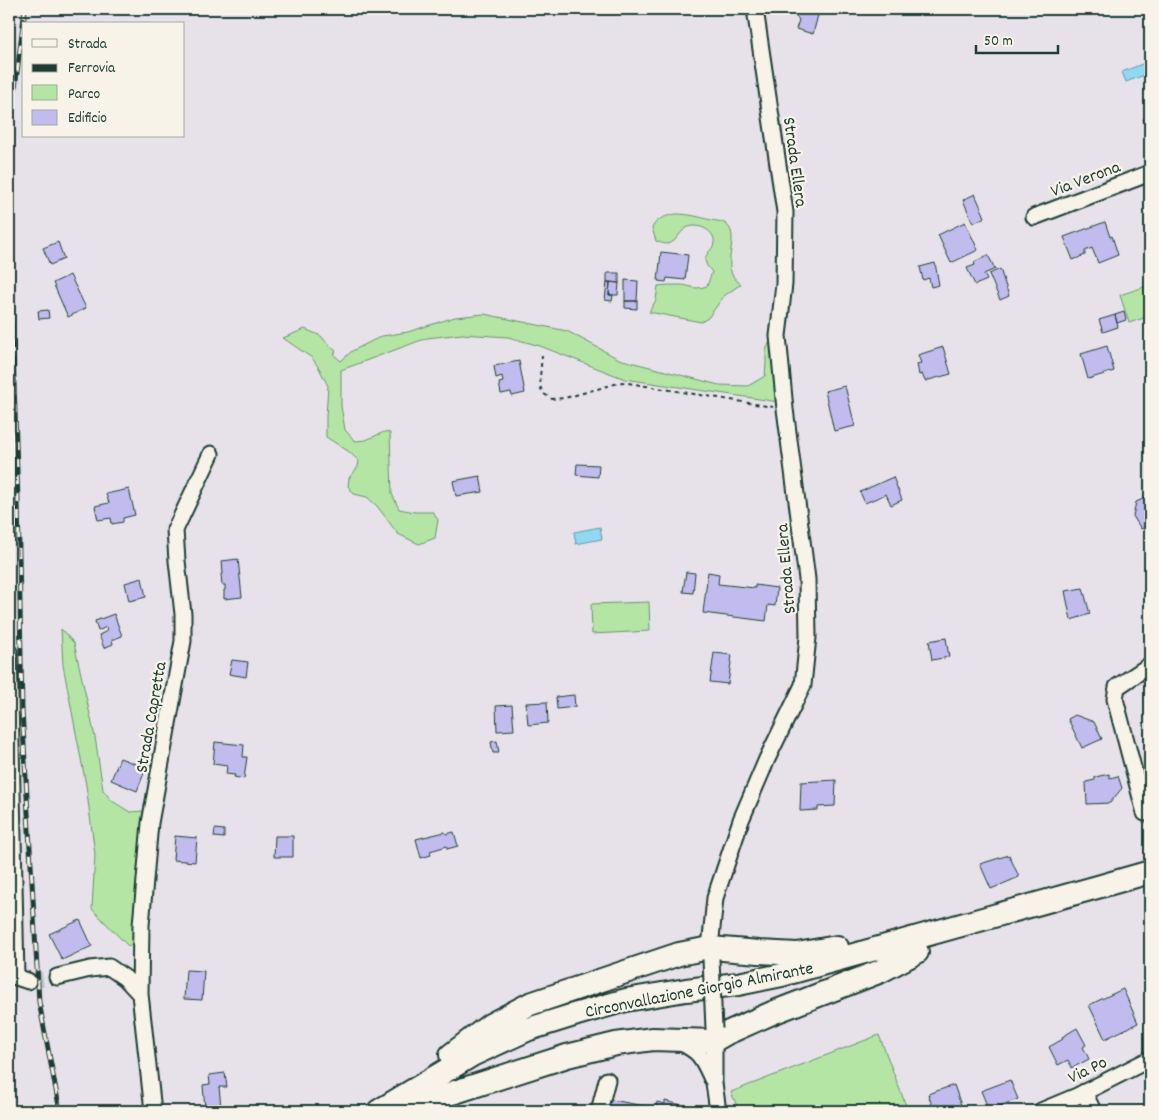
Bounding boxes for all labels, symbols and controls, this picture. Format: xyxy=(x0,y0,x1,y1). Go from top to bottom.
legend xyxy=(22,22,185,138)
scale bar xyxy=(976,22,1059,54)
text: 50 m xyxy=(984,31,1013,53)
text: Strada xyxy=(68,34,108,56)
text: Ferrovia xyxy=(68,58,116,80)
text: Parco xyxy=(68,84,100,106)
text: Edificio xyxy=(68,108,107,130)
street label: Strada Ellera xyxy=(775,116,812,209)
street label: Via Verona xyxy=(1048,155,1125,205)
street label: Strada Ellera xyxy=(771,522,804,615)
street label: Strada Capretta xyxy=(130,659,175,775)
street label: Circonvallazione Giorgio Almirante xyxy=(583,957,816,1026)
street label: Via Po xyxy=(1064,1051,1112,1091)

